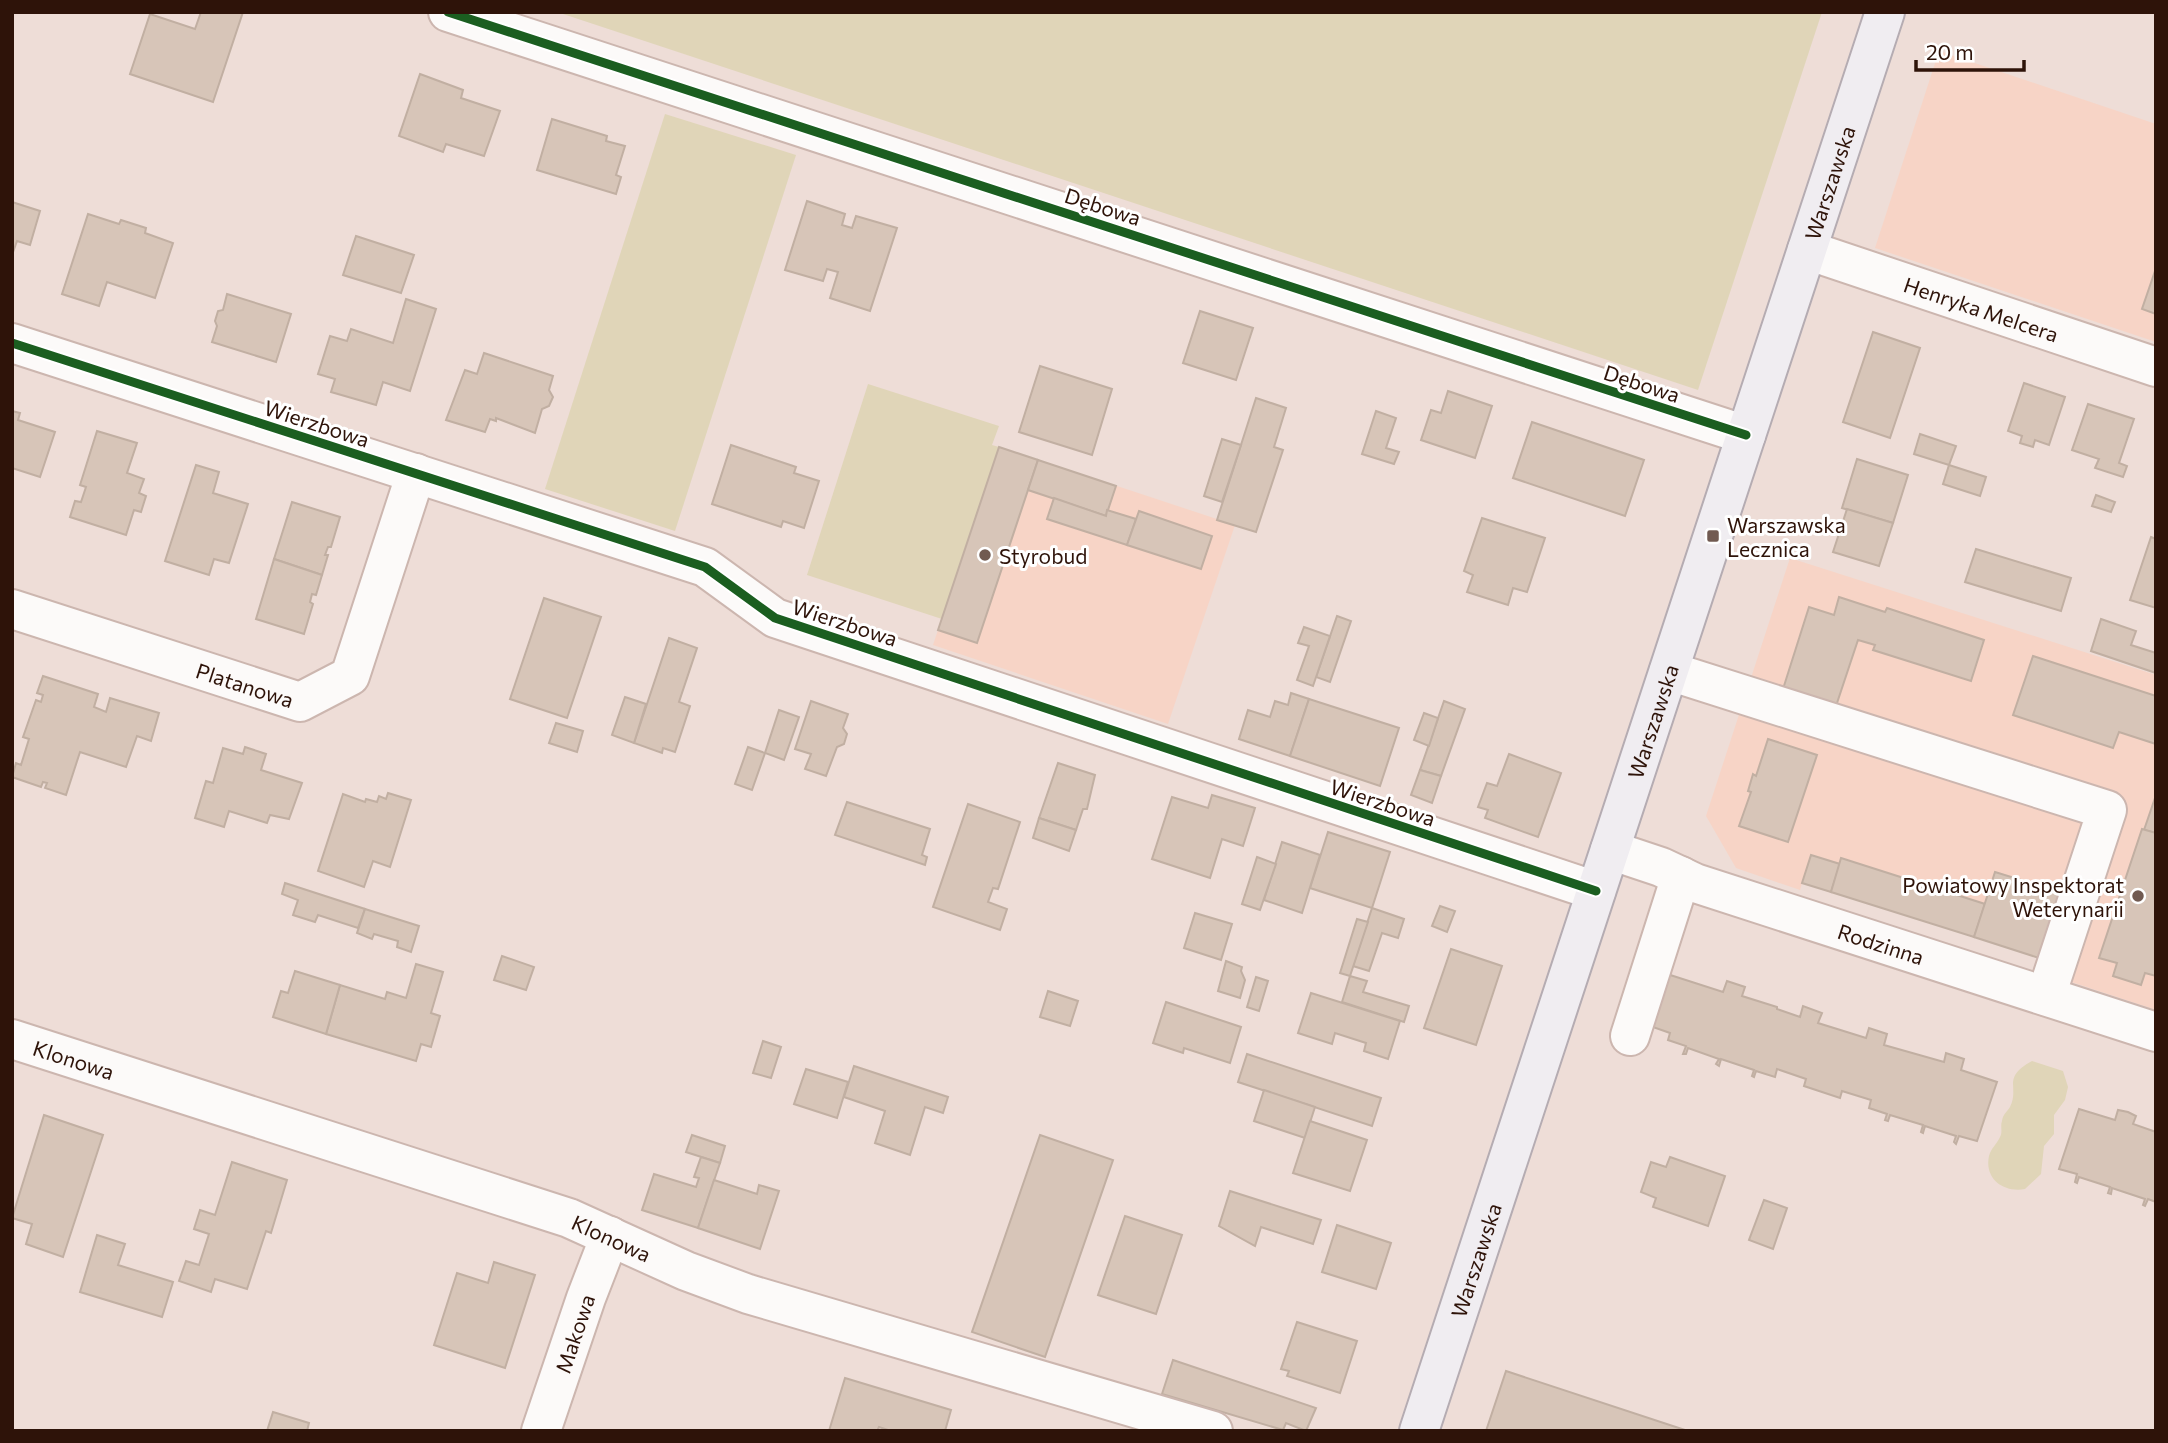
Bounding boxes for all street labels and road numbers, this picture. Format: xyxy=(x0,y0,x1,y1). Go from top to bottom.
street label: Warszawska xyxy=(1799,122,1859,243)
street label: Dębowa xyxy=(1062,182,1144,230)
street label: Henryka Melcera xyxy=(1901,271,2062,346)
street label: Dębowa xyxy=(1601,359,1683,407)
street label: Wierzbowa xyxy=(261,394,373,452)
street label: Wierzbowa xyxy=(789,593,901,651)
street label: Platanowa xyxy=(193,657,297,712)
street label: Warszawska xyxy=(1622,661,1682,782)
street label: Wierzbowa xyxy=(1327,773,1439,831)
street label: Rodzinna xyxy=(1835,918,1927,969)
street label: Klonowa xyxy=(30,1034,118,1084)
street label: Warszawska xyxy=(1445,1200,1506,1320)
street label: Klonowa xyxy=(568,1209,655,1266)
street label: Makowa xyxy=(549,1291,599,1376)

